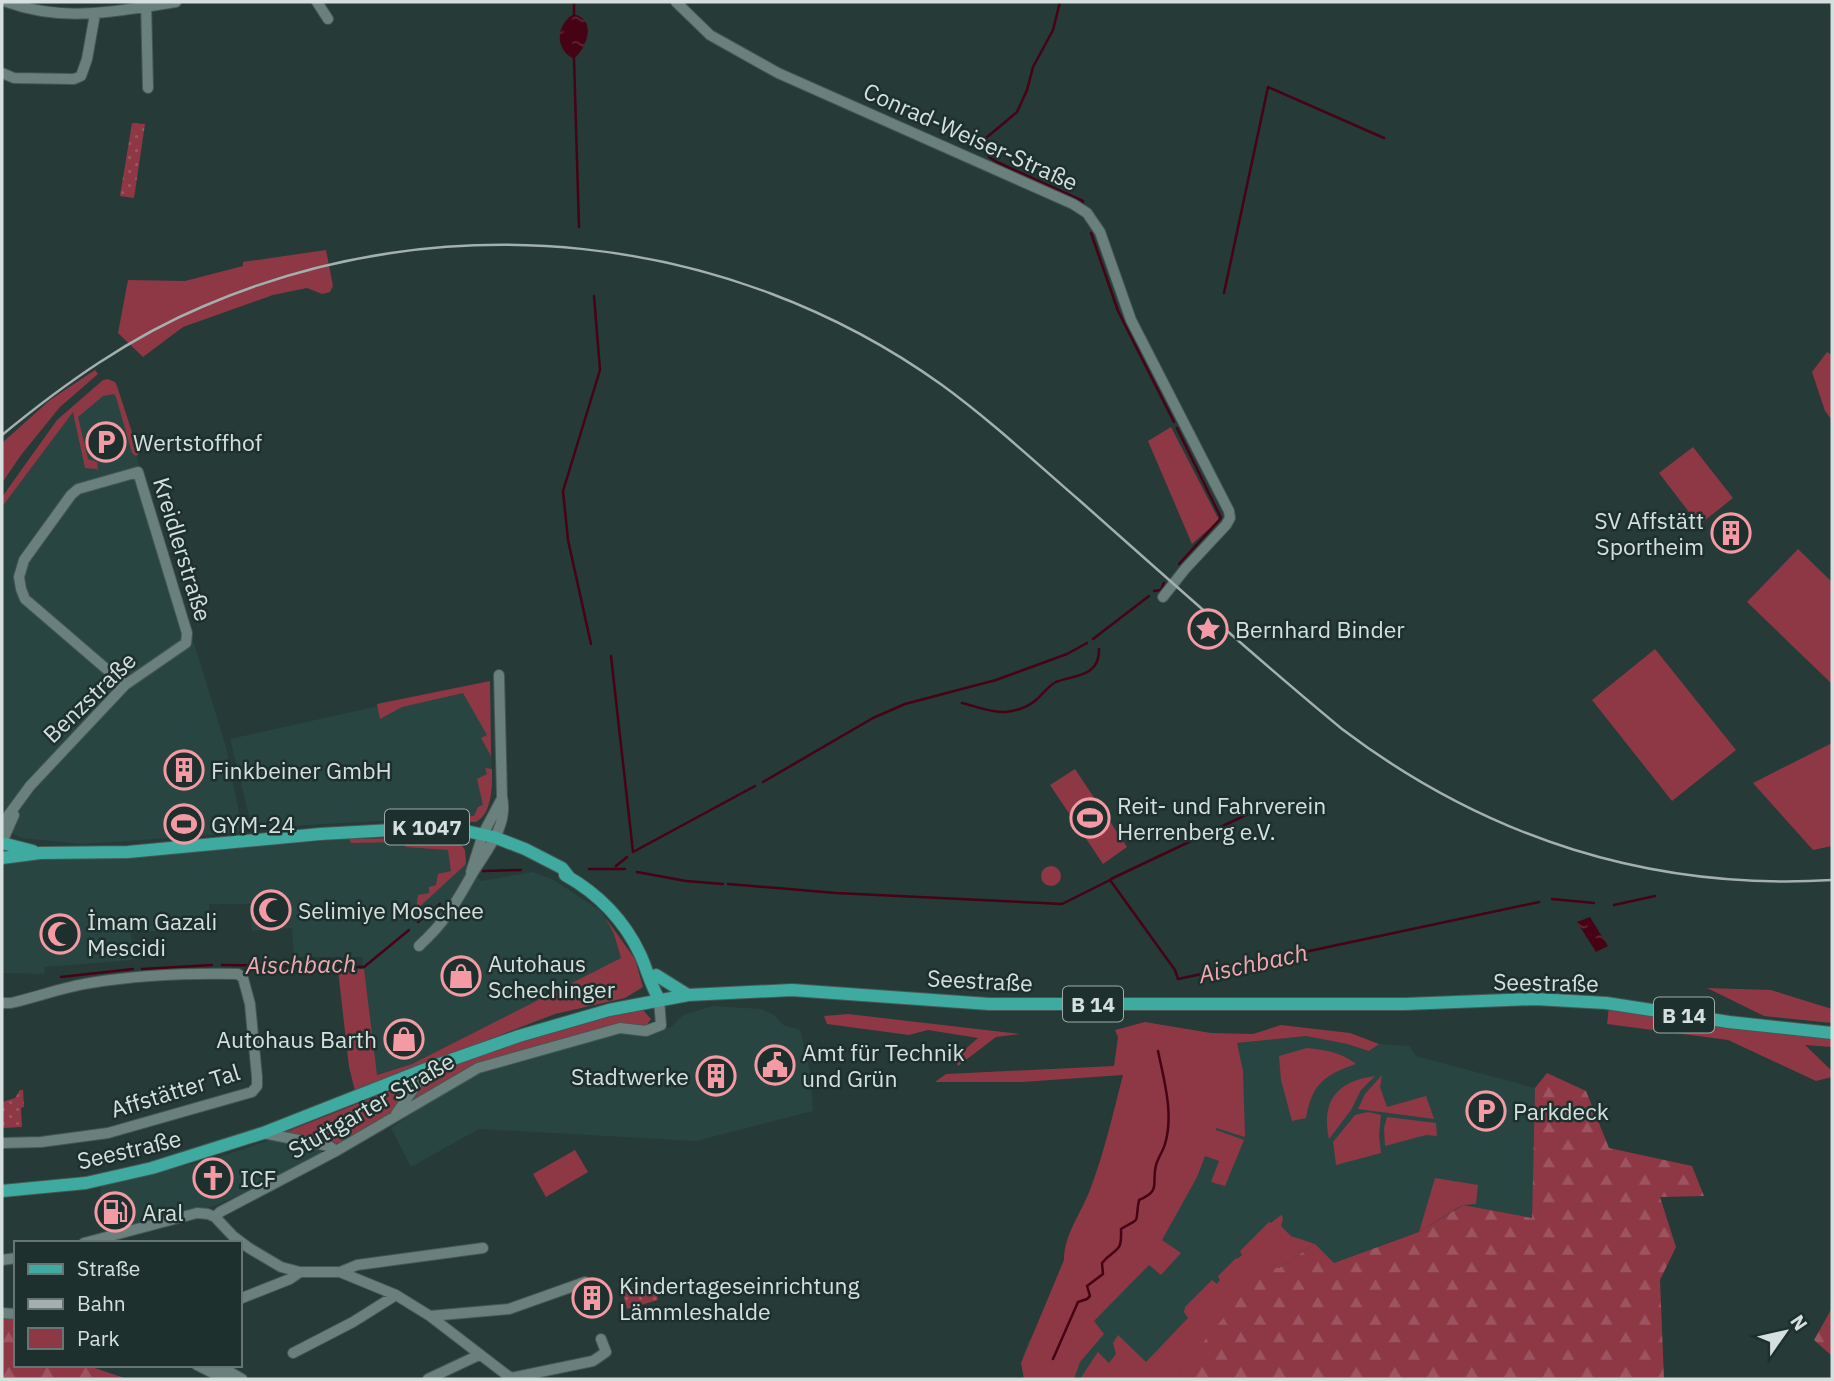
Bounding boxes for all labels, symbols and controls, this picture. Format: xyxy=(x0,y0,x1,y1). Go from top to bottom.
street label: Conrad-Weiser-Straße xyxy=(859,75,1083,197)
parking icon: Wertstoffhof xyxy=(85,421,127,463)
place label: Wertstoffhof xyxy=(133,427,262,457)
street label: Kreidlerstraße xyxy=(147,473,219,625)
place label: SV Affstätt Sportheim xyxy=(1594,505,1704,561)
building icon: SV Affstätt Sportheim xyxy=(1710,512,1752,554)
place icon: Bernhard Binder xyxy=(1187,608,1229,650)
place label: Bernhard Binder xyxy=(1235,614,1405,644)
street label: Benzstraße xyxy=(36,645,142,749)
building icon: Finkbeiner GmbH xyxy=(163,749,205,791)
place label: Finkbeiner GmbH xyxy=(211,755,392,785)
place label: Reit- und Fahrverein Herrenberg e.V. xyxy=(1117,790,1326,846)
sports icon: Reit- und Fahrverein Herrenberg e.V. xyxy=(1069,797,1111,839)
sports icon: GYM-24 xyxy=(163,803,205,845)
place label: GYM-24 xyxy=(211,809,295,839)
road number: K 1047 xyxy=(385,810,469,844)
mosque icon: Selimiye Moschee xyxy=(250,889,292,931)
place label: Selimiye Moschee xyxy=(298,895,484,925)
place label: İmam Gazali Mescidi xyxy=(87,906,217,962)
mosque icon: İmam Gazali Mescidi xyxy=(39,913,81,955)
water label: Aischbach xyxy=(1194,936,1311,990)
water label: Aischbach xyxy=(244,947,357,981)
place label: Autohaus Schechinger xyxy=(488,948,616,1004)
shop icon: Autohaus Schechinger xyxy=(440,955,482,997)
street label: Seestraße xyxy=(926,962,1034,998)
street label: Seestraße xyxy=(1493,966,1599,998)
road number: B 14 xyxy=(1063,986,1123,1021)
road number: B 14 xyxy=(1654,998,1714,1032)
shop icon: Autohaus Barth xyxy=(383,1018,425,1060)
place label: Autohaus Barth xyxy=(216,1024,377,1054)
place label: Amt für Technik und Grün xyxy=(802,1037,965,1093)
public building icon: Amt für Technik und Grün xyxy=(754,1044,796,1086)
street label: Stuttgarter Straße xyxy=(283,1045,459,1165)
building icon: Stadtwerke xyxy=(695,1055,737,1097)
street label: Affstätter Tal xyxy=(107,1056,243,1124)
place label: Stadtwerke xyxy=(571,1061,689,1091)
parking icon: Parkdeck xyxy=(1465,1090,1507,1132)
place label: Parkdeck xyxy=(1513,1096,1609,1126)
street label: Seestraße xyxy=(74,1122,184,1176)
church icon: ICF xyxy=(192,1157,234,1199)
place label: ICF xyxy=(240,1163,276,1193)
fuel station icon: Aral xyxy=(94,1191,136,1233)
place label: Aral xyxy=(142,1197,184,1227)
legend xyxy=(14,1241,242,1367)
text: Straße xyxy=(77,1254,140,1282)
place label: Kindertageseinrichtung Lämmleshalde xyxy=(619,1270,860,1326)
building icon: Kindertageseinrichtung Lämmleshalde xyxy=(571,1277,613,1319)
text: Bahn xyxy=(77,1289,126,1317)
north arrow xyxy=(1750,1297,1820,1367)
text: N xyxy=(1785,1310,1813,1335)
text: Park xyxy=(77,1324,120,1352)

